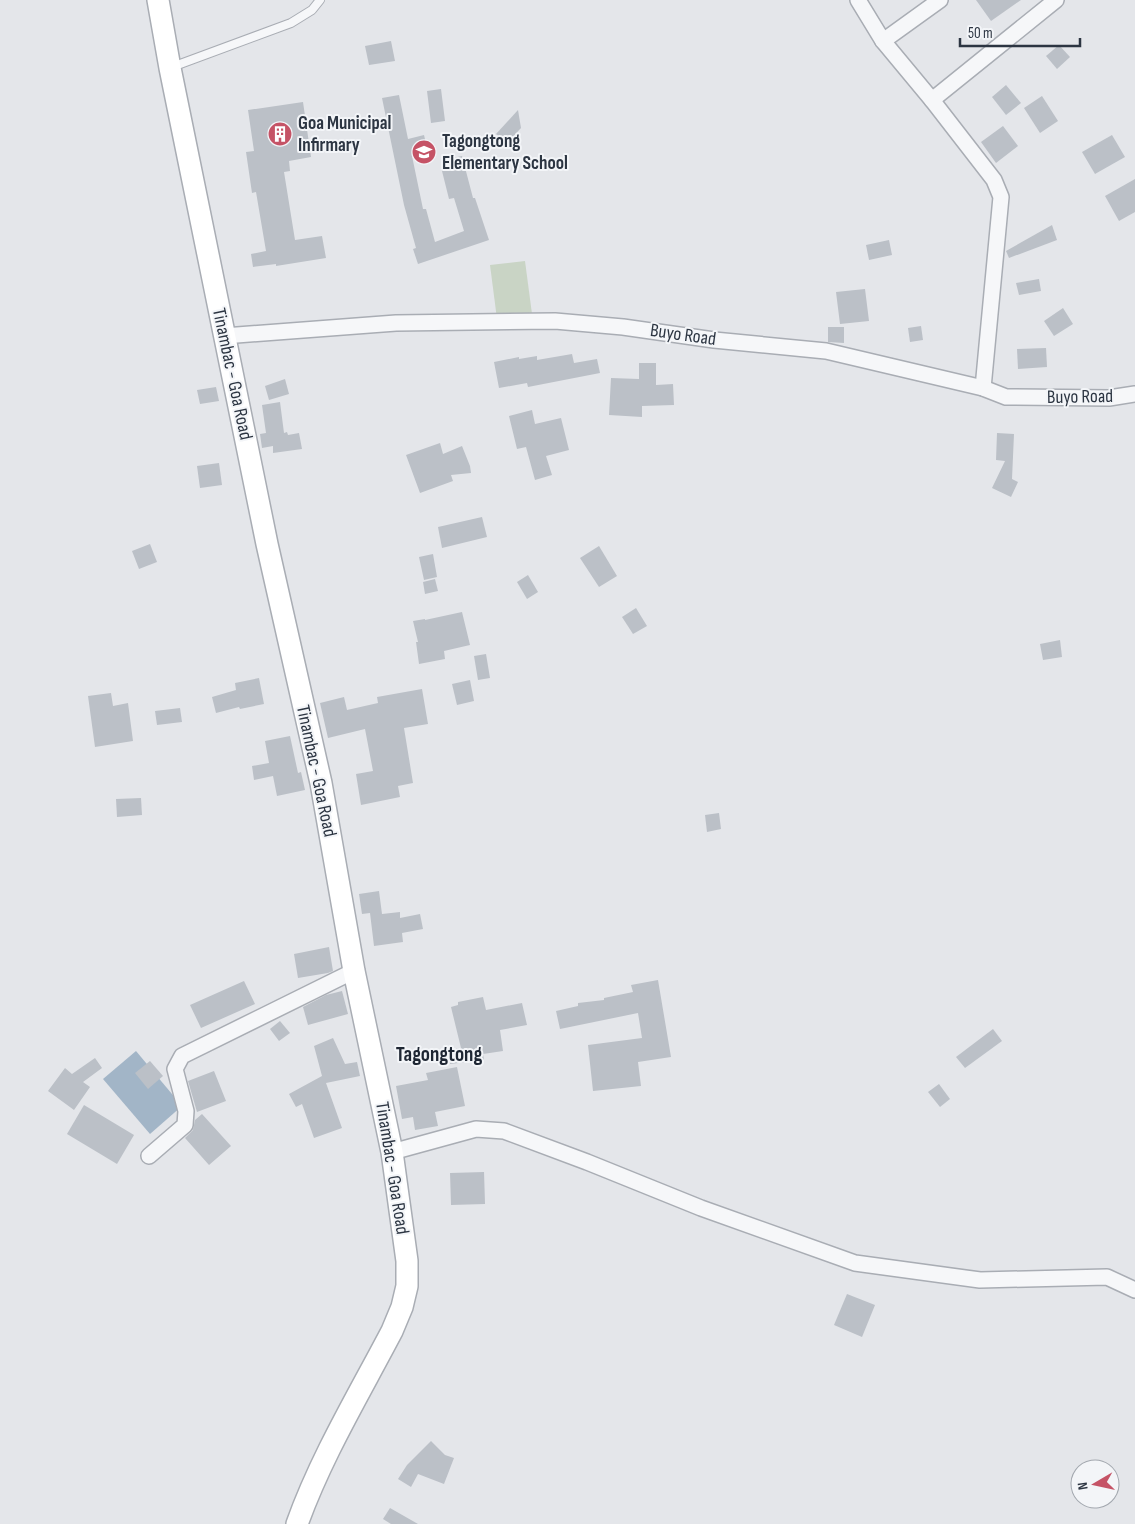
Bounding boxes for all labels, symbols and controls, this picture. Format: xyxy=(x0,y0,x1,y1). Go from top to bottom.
scale bar xyxy=(960,15,1080,47)
text: 50 m xyxy=(968,24,993,43)
place label: Goa Municipal Infirmary xyxy=(298,112,391,157)
building icon: Goa Municipal Infirmary xyxy=(267,121,293,147)
place label: Tagongtong Elementary School xyxy=(442,130,568,175)
school or university icon: Tagongtong Elementary School xyxy=(411,139,437,165)
street label: Tinambac - Goa Road xyxy=(207,306,257,442)
street label: Buyo Road xyxy=(649,319,717,351)
street label: Buyo Road xyxy=(1047,385,1113,409)
street label: Tinambac - Goa Road xyxy=(291,703,341,839)
district label: Tagongtong xyxy=(396,1042,482,1067)
street label: Tinambac - Goa Road xyxy=(370,1100,414,1236)
north arrow xyxy=(1070,1459,1120,1509)
text: N xyxy=(1074,1481,1092,1491)

